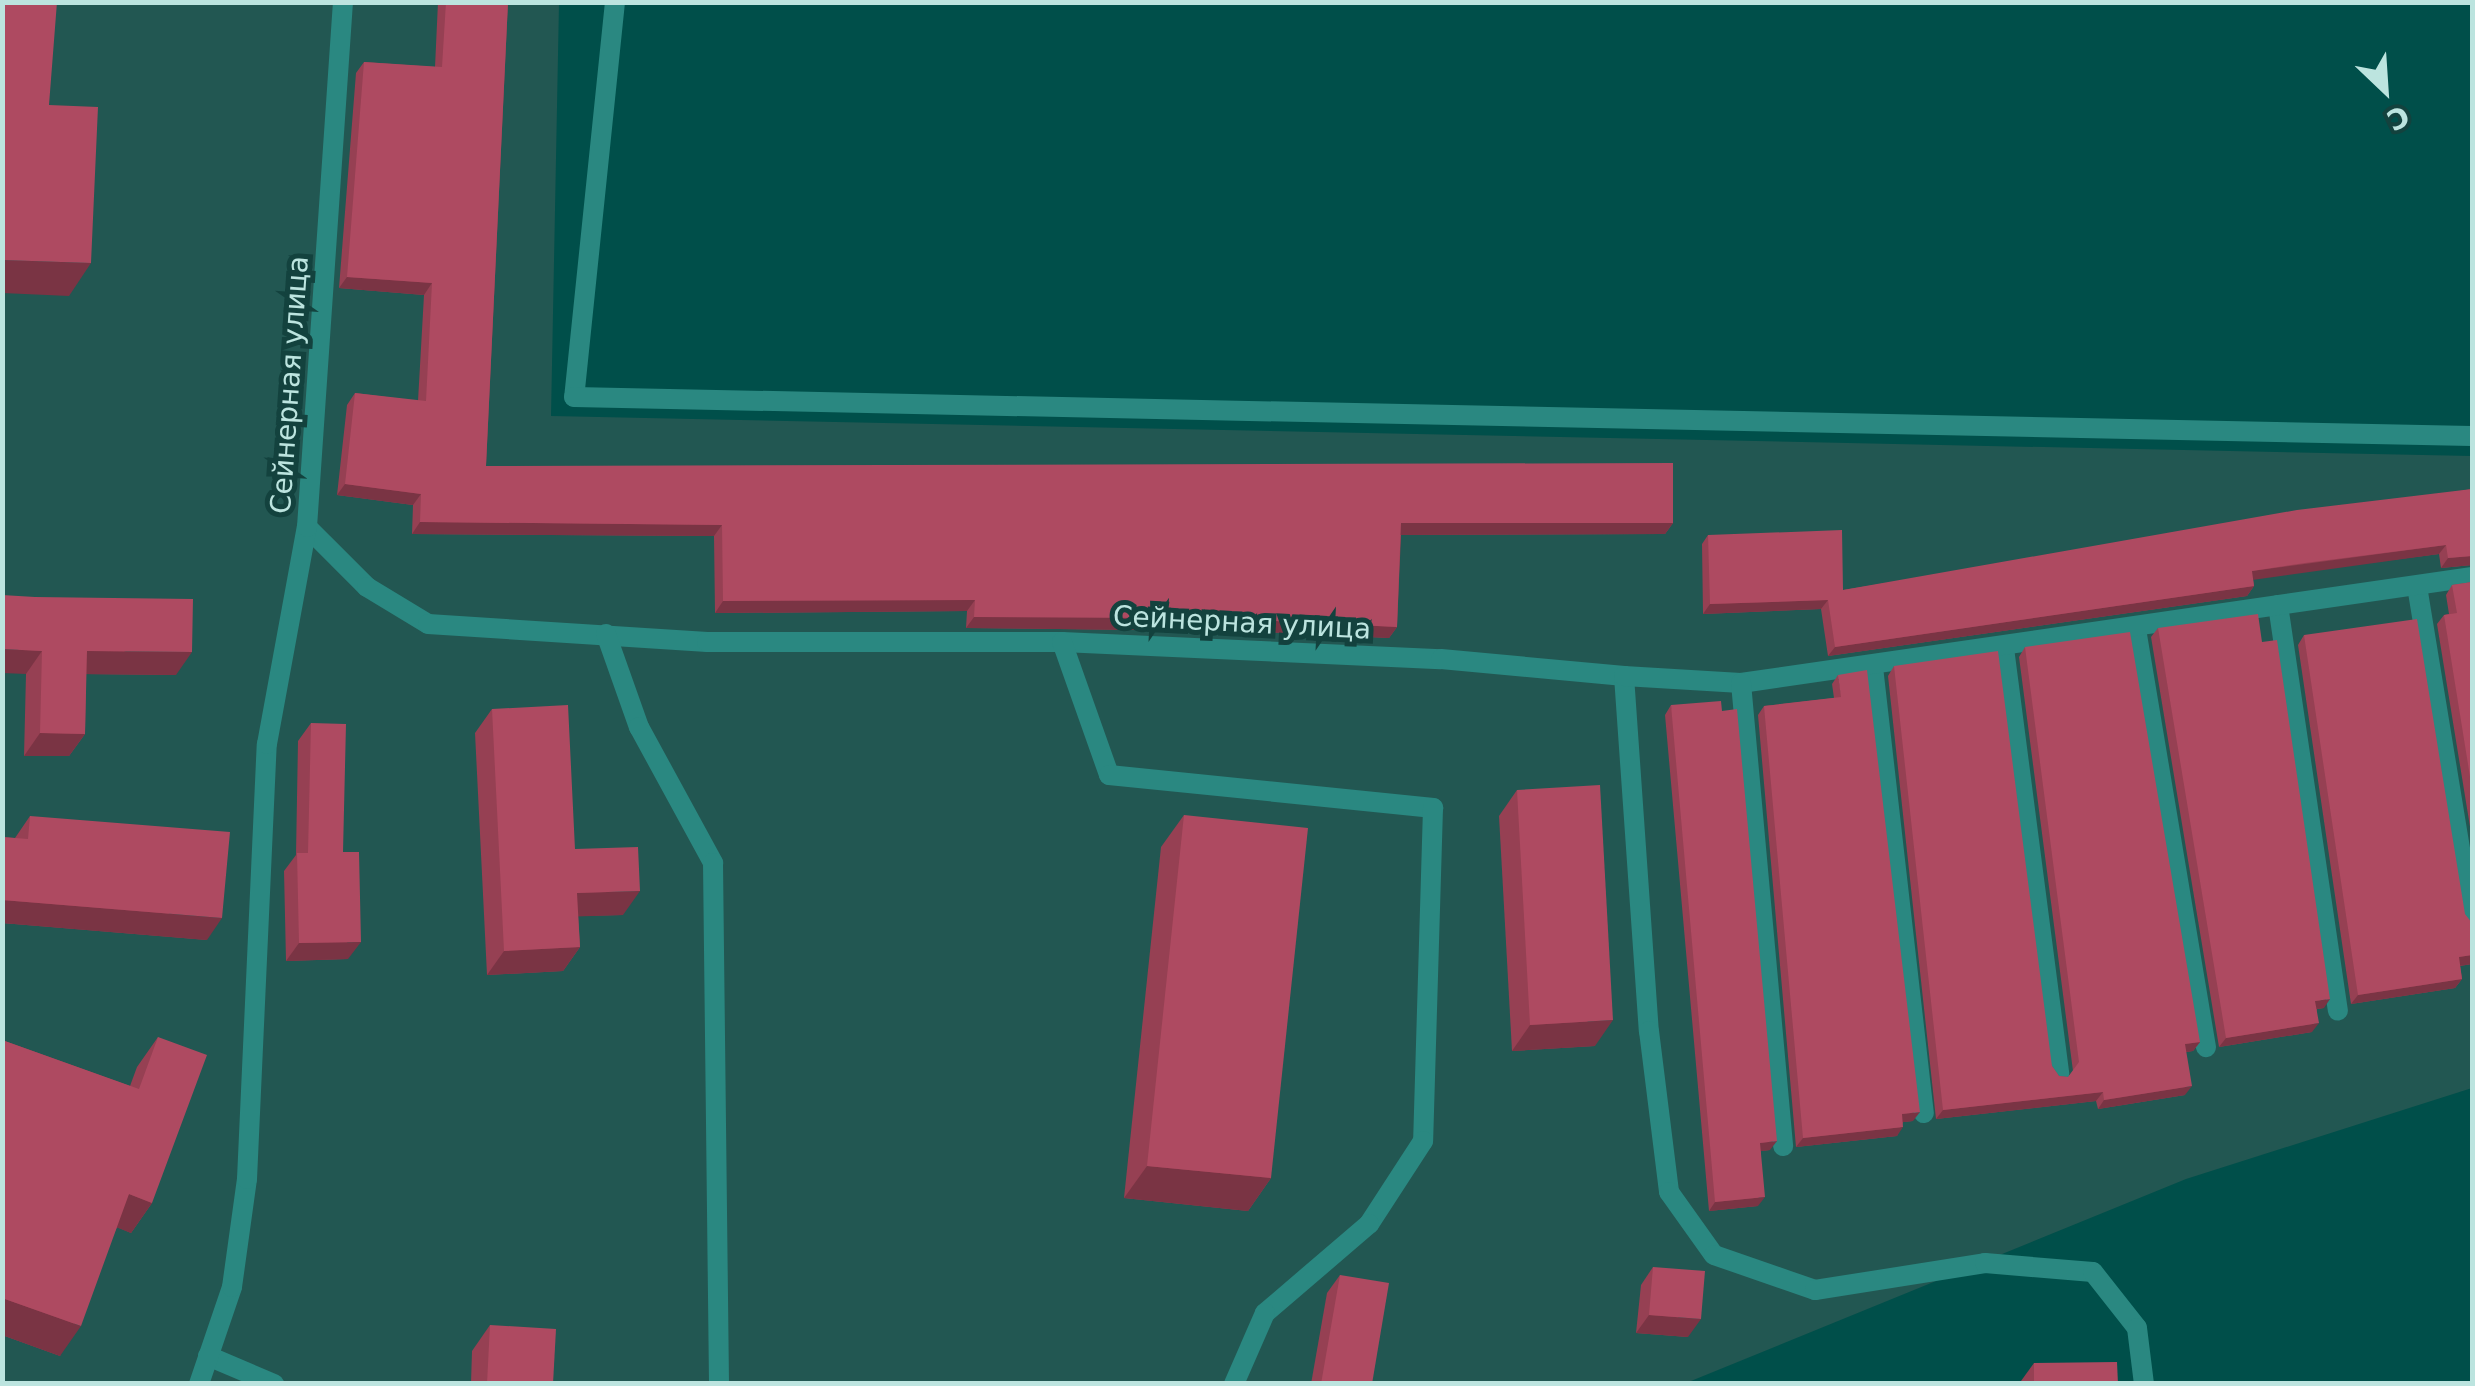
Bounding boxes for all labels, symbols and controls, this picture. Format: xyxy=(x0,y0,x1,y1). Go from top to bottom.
north arrow xyxy=(2335,40,2435,140)
text: С xyxy=(2382,98,2414,137)
street label: Сейнерная улица xyxy=(264,255,316,515)
street label: Сейнерная улица xyxy=(1112,599,1372,647)

